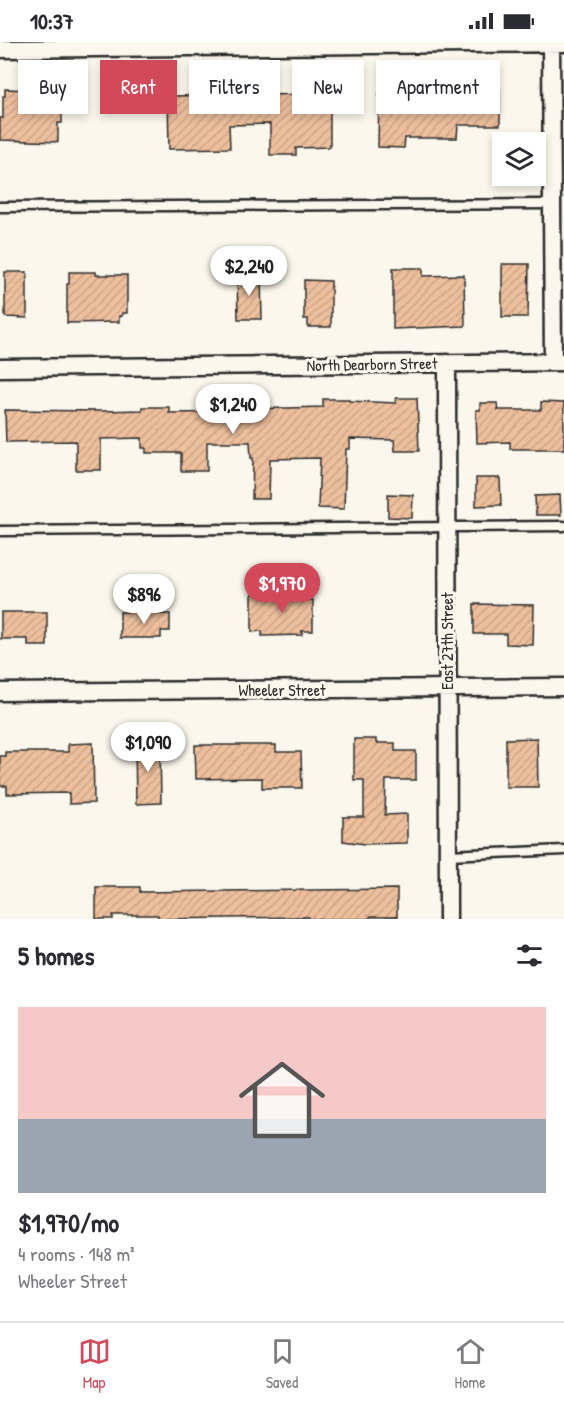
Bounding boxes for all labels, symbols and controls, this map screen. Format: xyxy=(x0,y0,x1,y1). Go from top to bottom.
text: 10:37 xyxy=(30,6,74,36)
chip: Buy xyxy=(18,60,88,114)
chip: Rent xyxy=(100,60,177,114)
chip: Filters xyxy=(189,60,280,114)
chip: New xyxy=(292,60,364,114)
chip: Apartment xyxy=(376,60,500,114)
map controls xyxy=(492,132,546,186)
button: layers xyxy=(492,132,546,186)
pin: $2,240 xyxy=(200,246,298,297)
text: $2,240 xyxy=(224,252,274,279)
street label: North Dearborn Street xyxy=(306,352,438,376)
pin: $1,240 xyxy=(184,384,282,435)
text: $1,240 xyxy=(209,390,257,417)
pin: $1,970 xyxy=(233,563,331,614)
text: $1,970 xyxy=(258,569,306,596)
pin: $896 xyxy=(108,574,180,625)
text: $896 xyxy=(127,580,161,607)
street label: East 27th Street xyxy=(436,592,458,690)
street label: Wheeler Street xyxy=(238,679,326,701)
pin: $1,090 xyxy=(99,722,197,773)
text: $1,090 xyxy=(125,728,171,755)
text: 5 homes xyxy=(18,938,94,973)
icon: filters xyxy=(513,939,546,972)
icon: home xyxy=(228,1046,336,1154)
text: $1,970/mo xyxy=(18,1205,119,1240)
text: 4 rooms · 148 m² xyxy=(18,1240,135,1267)
text: Wheeler Street xyxy=(18,1267,127,1294)
tab: Map xyxy=(78,1335,111,1393)
tab: Saved xyxy=(266,1335,299,1393)
tab: Home xyxy=(454,1335,487,1393)

